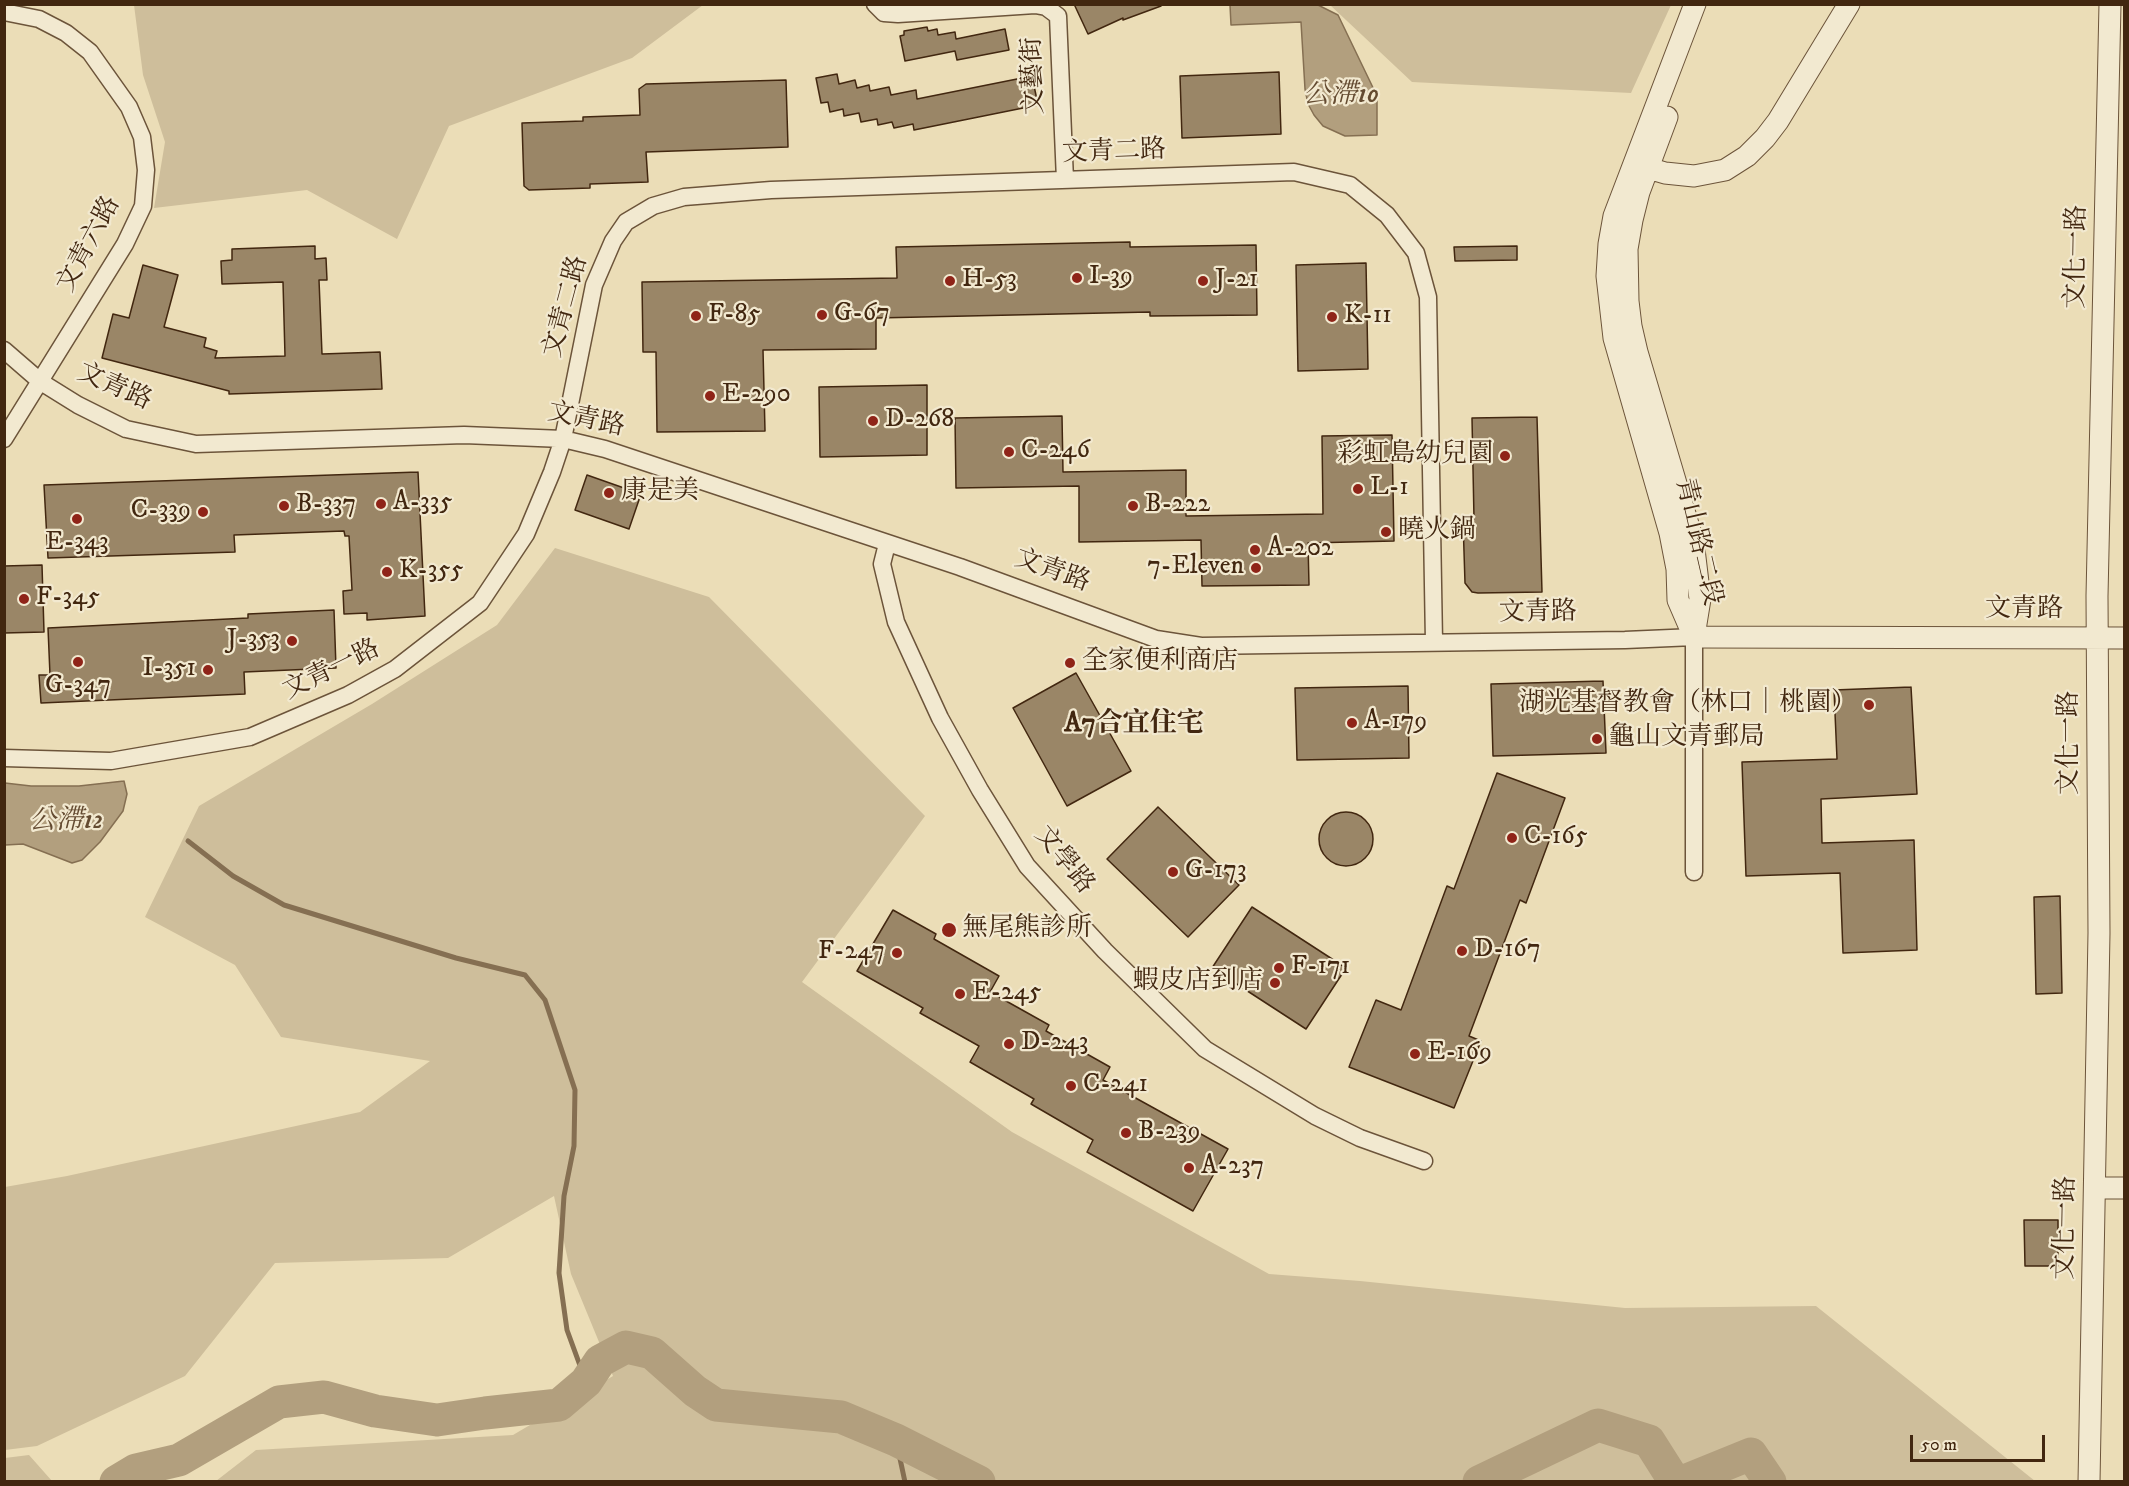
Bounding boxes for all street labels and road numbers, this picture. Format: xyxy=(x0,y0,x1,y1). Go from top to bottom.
street label: 文藝街 xyxy=(1018,36,1052,116)
street label: 文青二路 xyxy=(1061,136,1167,170)
street label: 文青六路 xyxy=(52,192,128,298)
street label: 文化一路 xyxy=(2061,205,2095,309)
street label: 文青二路 xyxy=(538,253,596,361)
street label: 文青路 xyxy=(72,358,156,418)
street label: 文青路 xyxy=(545,398,627,444)
street label: 青山路二段 xyxy=(1667,475,1727,609)
street label: 文青路 xyxy=(1010,544,1094,600)
street label: 文青路 xyxy=(1985,595,2063,627)
street label: 文青路 xyxy=(1499,598,1577,630)
street label: 文青一路 xyxy=(278,634,386,708)
street label: 文化一路 xyxy=(2055,691,2087,795)
street label: 文學路 xyxy=(1026,821,1100,901)
street label: 文化一路 xyxy=(2050,1176,2084,1280)

